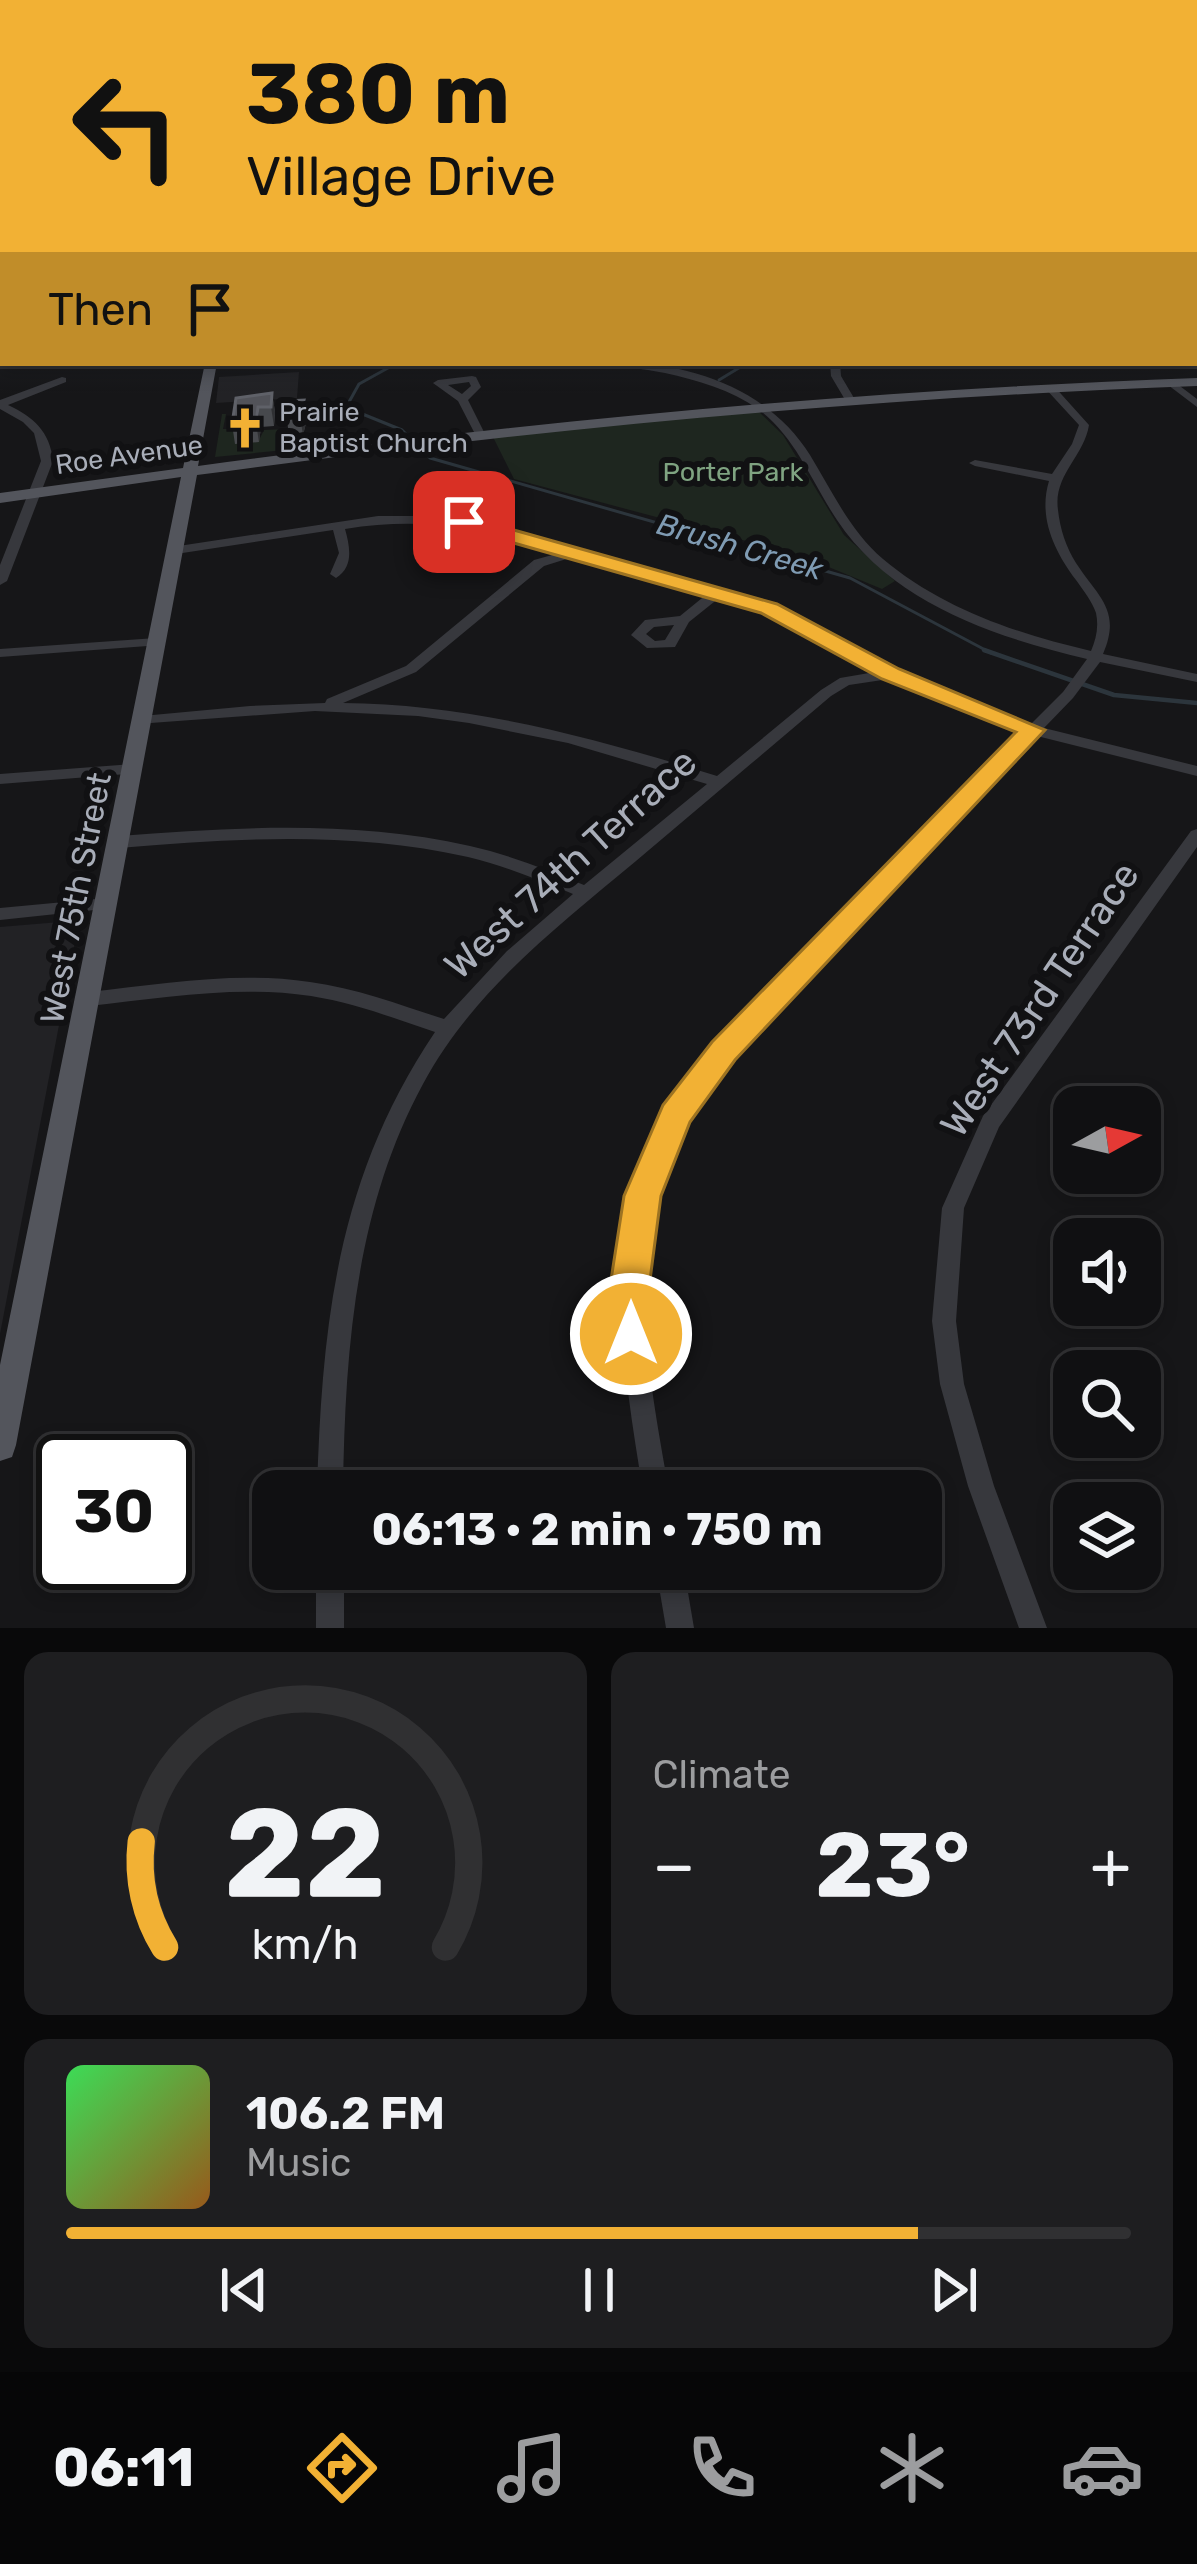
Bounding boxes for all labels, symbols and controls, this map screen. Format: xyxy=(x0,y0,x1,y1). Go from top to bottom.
text: 380 m xyxy=(246,44,510,144)
icon: left xyxy=(48,48,204,204)
text: Village Drive xyxy=(246,145,556,209)
icon: arrive xyxy=(177,276,243,342)
text: Then xyxy=(48,283,153,336)
place label: Prairie Baptist Church xyxy=(279,396,468,459)
church icon: Prairie Baptist Church xyxy=(222,405,268,451)
street label: Roe Avenue xyxy=(53,429,205,481)
park label: Porter Park xyxy=(662,456,804,488)
pin xyxy=(413,471,515,573)
icon: arrive xyxy=(431,489,497,555)
water label: Brush Creek xyxy=(653,506,828,588)
street label: West 74th Terrace xyxy=(436,739,706,989)
street label: West 75th Street xyxy=(32,769,119,1027)
street label: West 73rd Terrace xyxy=(931,853,1149,1146)
north arrow xyxy=(1053,1086,1161,1194)
map controls xyxy=(1053,1086,1161,1590)
button: sound xyxy=(1053,1218,1161,1326)
position arrow xyxy=(568,1271,694,1397)
button: search xyxy=(1053,1350,1161,1458)
speed limit sign: 30 xyxy=(36,1434,192,1590)
button: layers xyxy=(1053,1482,1161,1590)
text: 06:13 · 2 min · 750 m xyxy=(371,1503,823,1556)
text: Climate xyxy=(653,1752,791,1798)
text: 22 xyxy=(224,1779,386,1927)
text: 23° xyxy=(815,1812,970,1919)
text: − xyxy=(653,1826,695,1905)
text: + xyxy=(1090,1826,1131,1905)
text: km/h xyxy=(252,1918,359,1969)
text: 106.2 FM xyxy=(246,2087,445,2140)
text: Music xyxy=(246,2140,351,2186)
icon: previous xyxy=(211,2257,277,2323)
icon: pause xyxy=(566,2257,632,2323)
icon: next xyxy=(921,2257,987,2323)
icon: directions xyxy=(300,2426,384,2510)
icon: music xyxy=(490,2426,574,2510)
icon: phone xyxy=(680,2426,764,2510)
icon: climate xyxy=(870,2426,954,2510)
icon: car xyxy=(1060,2426,1144,2510)
text: 06:11 xyxy=(53,2436,194,2500)

